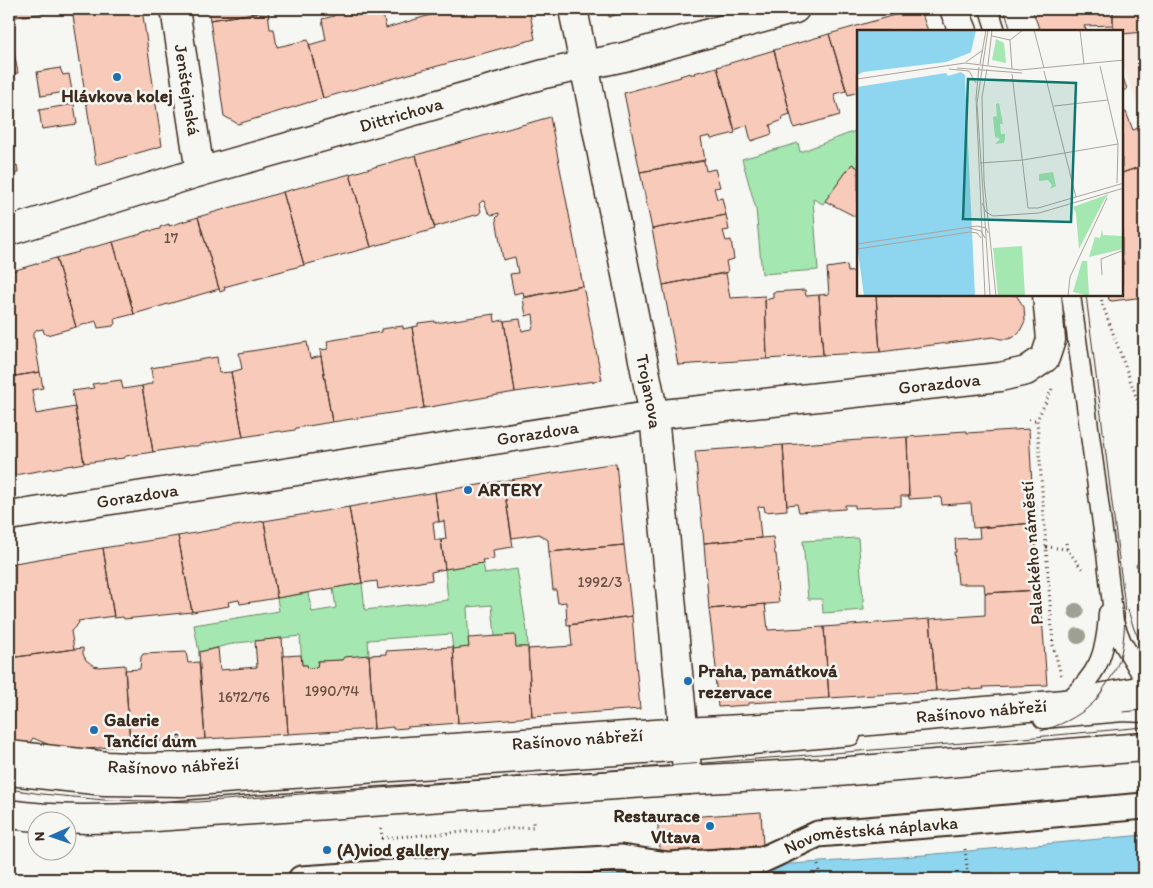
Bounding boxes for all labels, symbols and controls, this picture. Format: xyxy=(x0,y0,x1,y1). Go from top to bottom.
inset map xyxy=(857,30,1123,296)
street label: Jenštejnská xyxy=(170,43,205,138)
marker: Hlávkova kolej xyxy=(111,71,123,83)
place label: Hlávkova kolej xyxy=(61,85,173,107)
street label: Dittrichova xyxy=(357,92,446,137)
house number: 17 xyxy=(164,229,179,247)
street label: Trojanova xyxy=(631,352,666,430)
street label: Gorazdova xyxy=(897,368,982,399)
street label: Gorazdova xyxy=(495,416,581,450)
street label: Gorazdova xyxy=(95,479,180,513)
place label: ARTERY xyxy=(477,479,543,501)
street label: Palackého náměstí xyxy=(1016,480,1048,626)
marker: ARTERY xyxy=(462,484,474,496)
house number: 1992/3 xyxy=(577,573,623,591)
place label: Praha, památková rezervace xyxy=(698,660,838,703)
marker: Praha, památková rezervace xyxy=(682,675,694,687)
house number: 1990/74 xyxy=(305,682,359,700)
house number: 1672/76 xyxy=(218,688,270,706)
street label: Rašínovo nábřeží xyxy=(915,695,1048,728)
place label: Galerie Tančící dům xyxy=(103,709,198,752)
marker: Galerie Tančící dům xyxy=(88,724,100,736)
street label: Rašínovo nábřeží xyxy=(511,724,644,755)
street label: Rašínovo nábřeží xyxy=(107,752,240,779)
place label: Restaurace Vltava xyxy=(614,805,700,848)
north arrow xyxy=(28,810,78,860)
street label: Novoměstská náplavka xyxy=(780,811,959,859)
marker: Restaurace Vltava xyxy=(704,820,716,832)
text: N xyxy=(31,831,48,841)
place label: (A)viod gallery xyxy=(337,839,450,861)
marker: (A)viod gallery xyxy=(321,844,333,856)

